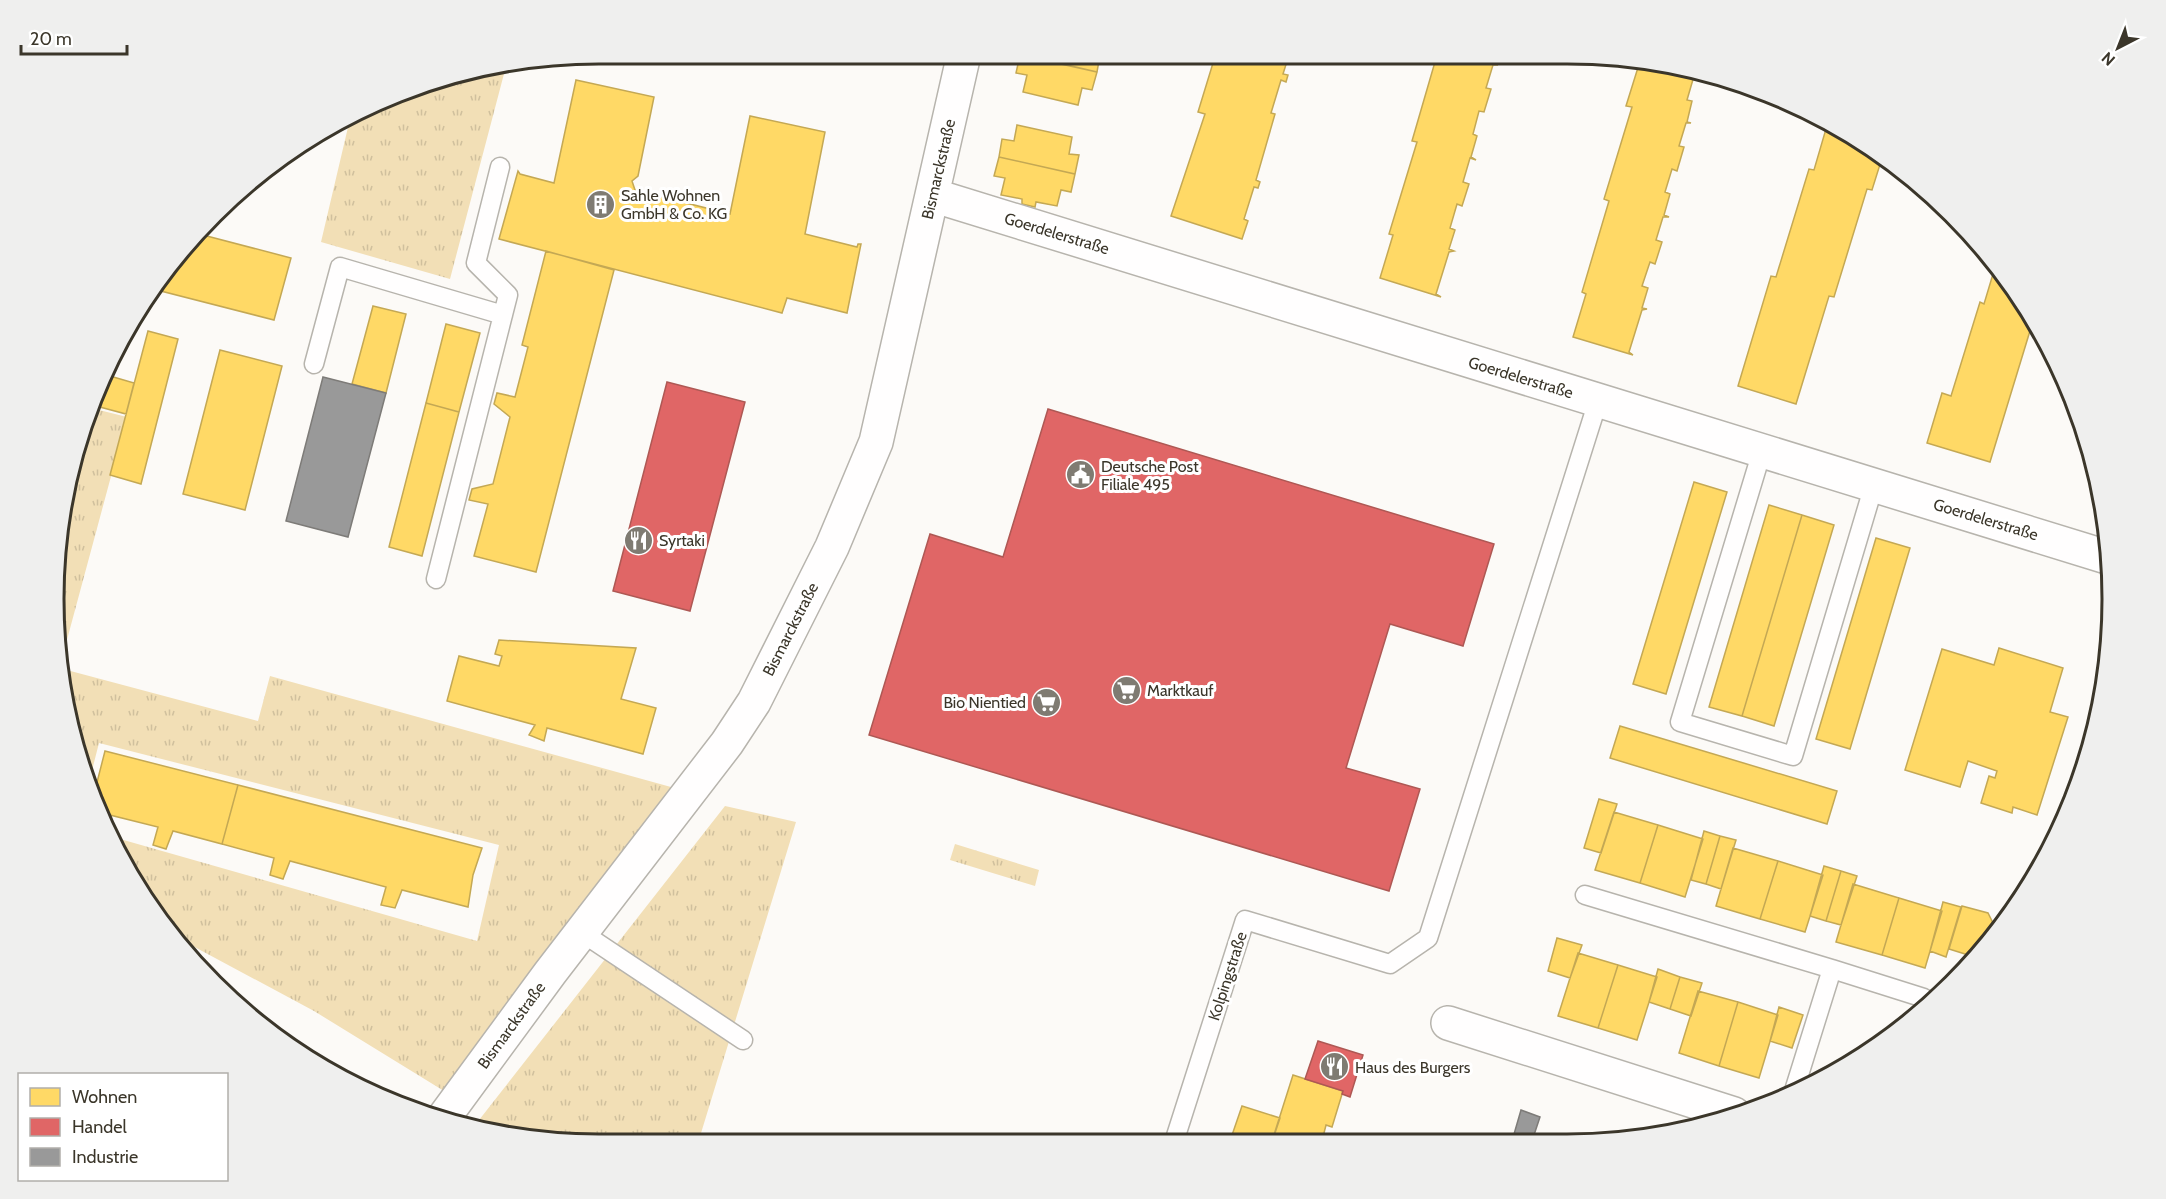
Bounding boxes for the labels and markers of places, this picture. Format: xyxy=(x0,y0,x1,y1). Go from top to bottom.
place label: Sahle Wohnen GmbH & Co. KG xyxy=(621,186,727,223)
building icon: Sahle Wohnen GmbH & Co. KG xyxy=(584,188,616,220)
place label: Deutsche Post Filiale 495 xyxy=(1101,457,1199,494)
public building icon: Deutsche Post Filiale 495 xyxy=(1064,459,1096,491)
restaurant icon: Syrtaki xyxy=(622,524,654,556)
place label: Syrtaki xyxy=(659,531,705,550)
supermarket icon: Marktkauf xyxy=(1110,674,1142,706)
place label: Marktkauf xyxy=(1147,681,1214,700)
supermarket icon: Bio Nientied xyxy=(1031,686,1063,718)
place label: Bio Nientied xyxy=(943,693,1026,712)
restaurant icon: Haus des Burgers xyxy=(1318,1051,1350,1083)
place label: Haus des Burgers xyxy=(1355,1058,1471,1077)

